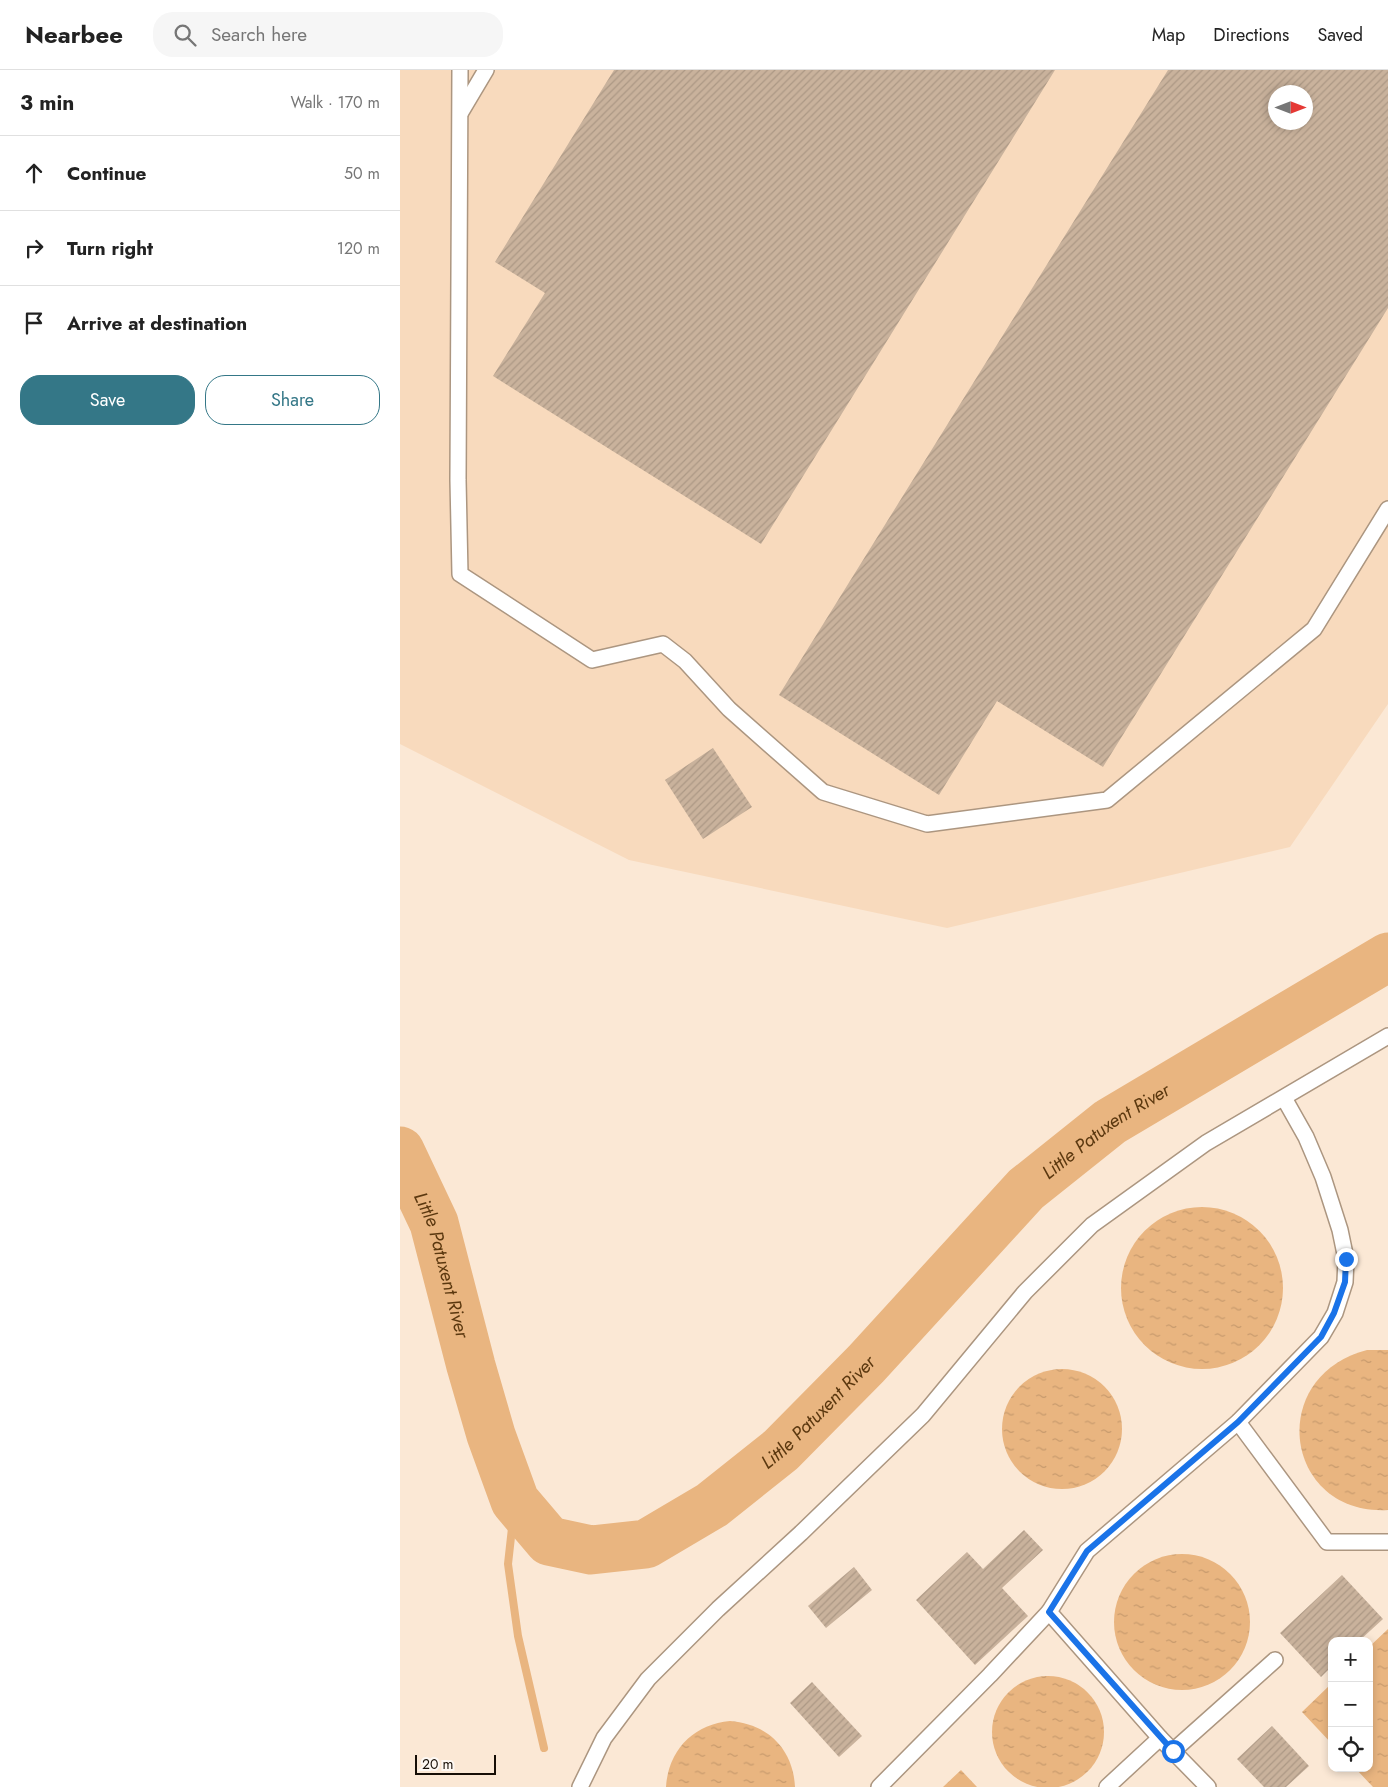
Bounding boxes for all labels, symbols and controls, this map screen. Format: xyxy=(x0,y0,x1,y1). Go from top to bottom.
search box xyxy=(153,12,503,57)
text: Nearbee xyxy=(25,17,123,52)
icon: search xyxy=(171,21,199,49)
text: Search here xyxy=(211,21,307,48)
text: Map xyxy=(1152,22,1185,48)
text: Directions xyxy=(1213,22,1289,48)
text: Saved xyxy=(1317,22,1363,48)
north arrow xyxy=(1268,85,1313,130)
text: 3 min xyxy=(20,88,74,118)
text: Walk · 170 m xyxy=(290,91,380,114)
icon: ahead xyxy=(20,159,48,187)
text: Continue xyxy=(67,160,146,187)
text: 50 m xyxy=(344,162,380,185)
icon: right xyxy=(20,234,48,262)
text: Turn right xyxy=(67,235,153,262)
text: 120 m xyxy=(337,237,380,260)
icon: arrive xyxy=(20,309,48,337)
text: Arrive at destination xyxy=(67,310,247,337)
button: Save xyxy=(20,375,195,425)
button: Share xyxy=(205,375,380,425)
water label: Little Patuxent River xyxy=(1036,1076,1176,1185)
water label: Little Patuxent River xyxy=(407,1187,477,1342)
route end xyxy=(1335,1248,1358,1271)
water label: Little Patuxent River xyxy=(755,1348,883,1475)
map controls xyxy=(1328,1637,1373,1772)
button: + xyxy=(1328,1637,1373,1682)
button: − xyxy=(1328,1682,1373,1727)
button: locate xyxy=(1328,1727,1373,1772)
route start xyxy=(1162,1740,1185,1763)
scale bar xyxy=(415,1752,496,1775)
text: 20 m xyxy=(422,1754,454,1774)

